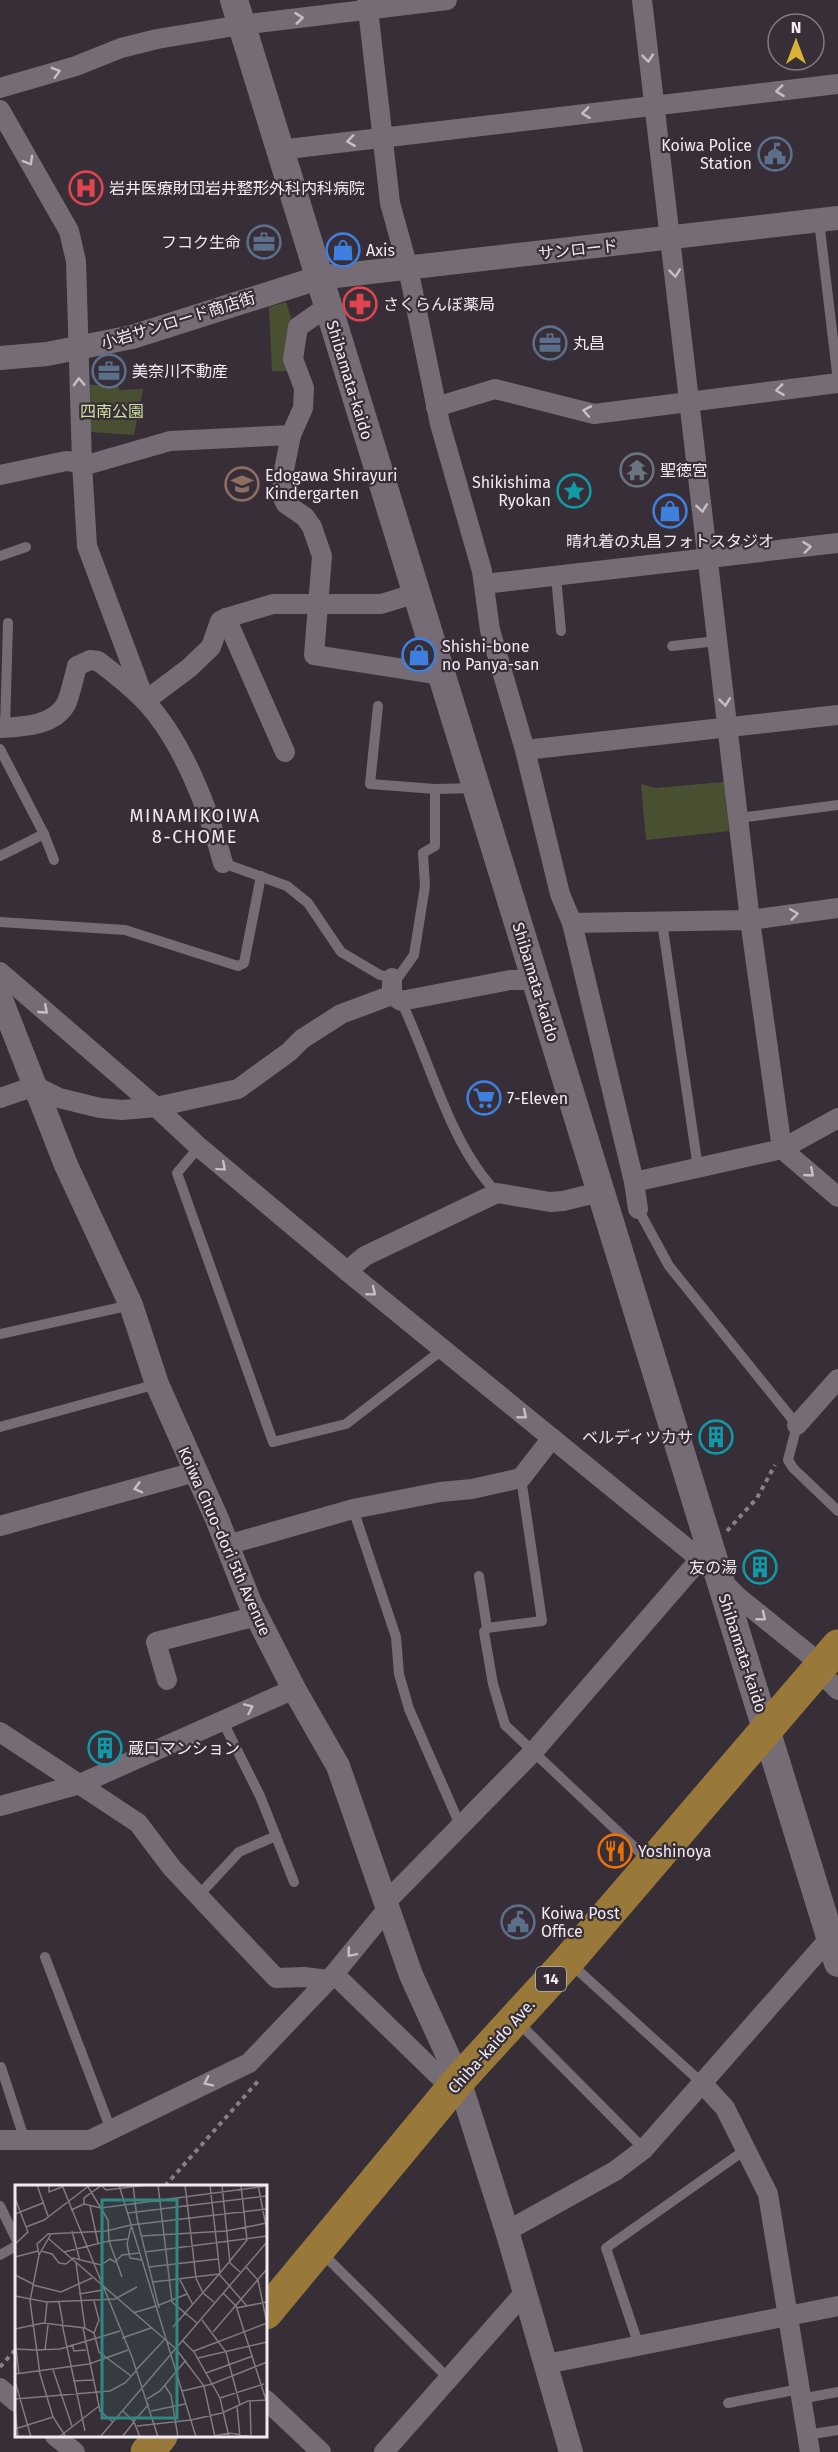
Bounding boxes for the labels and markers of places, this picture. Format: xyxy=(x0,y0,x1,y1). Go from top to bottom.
place label: Koiwa Police Station xyxy=(661,136,752,173)
public building icon: Koiwa Police Station xyxy=(757,136,793,172)
hospital icon: 岩井医療財団岩井整形外科内科病院 xyxy=(68,170,104,206)
place label: 岩井医療財団岩井整形外科内科病院 xyxy=(109,179,365,198)
office icon: フコク生命 xyxy=(246,224,282,260)
shop icon: Axis xyxy=(325,232,361,268)
place label: フコク生命 xyxy=(161,233,241,252)
place label: Axis xyxy=(366,241,395,260)
pharmacy icon: さくらんぼ薬局 xyxy=(342,286,378,322)
place label: さくらんぼ薬局 xyxy=(383,295,495,314)
office icon: 丸昌 xyxy=(532,325,568,361)
place label: 丸昌 xyxy=(573,334,605,353)
office icon: 美奈川不動産 xyxy=(91,353,127,389)
place label: 美奈川不動産 xyxy=(132,362,228,381)
temple icon: 聖徳宮 xyxy=(619,452,655,488)
place label: 聖徳宮 xyxy=(660,461,708,480)
school or university icon: Edogawa Shirayuri Kindergarten xyxy=(224,466,260,502)
place label: Edogawa Shirayuri Kindergarten xyxy=(265,466,398,503)
place label: Shikishima Ryokan xyxy=(472,473,551,510)
place icon: Shikishima Ryokan xyxy=(556,473,592,509)
shop icon: 晴れ着の丸昌フォトスタジオ xyxy=(652,493,688,529)
place label: 晴れ着の丸昌フォトスタジオ xyxy=(566,532,774,551)
shop icon: Shishi-bone no Panya-san xyxy=(401,637,437,673)
place label: Shishi-bone no Panya-san xyxy=(442,637,539,674)
supermarket icon: 7-Eleven xyxy=(466,1080,502,1116)
place label: 7-Eleven xyxy=(507,1089,568,1108)
building icon: ベルディツカサ xyxy=(698,1419,734,1455)
place label: ベルディツカサ xyxy=(582,1428,693,1447)
building icon: 友の湯 xyxy=(742,1549,778,1585)
place label: 友の湯 xyxy=(689,1558,737,1577)
building icon: 蔵口マンション xyxy=(87,1730,123,1766)
place label: 蔵口マンション xyxy=(128,1739,240,1758)
restaurant icon: Yoshinoya xyxy=(597,1833,633,1869)
place label: Yoshinoya xyxy=(638,1842,712,1861)
public building icon: Koiwa Post Office xyxy=(500,1904,536,1940)
place label: Koiwa Post Office xyxy=(541,1904,620,1941)

